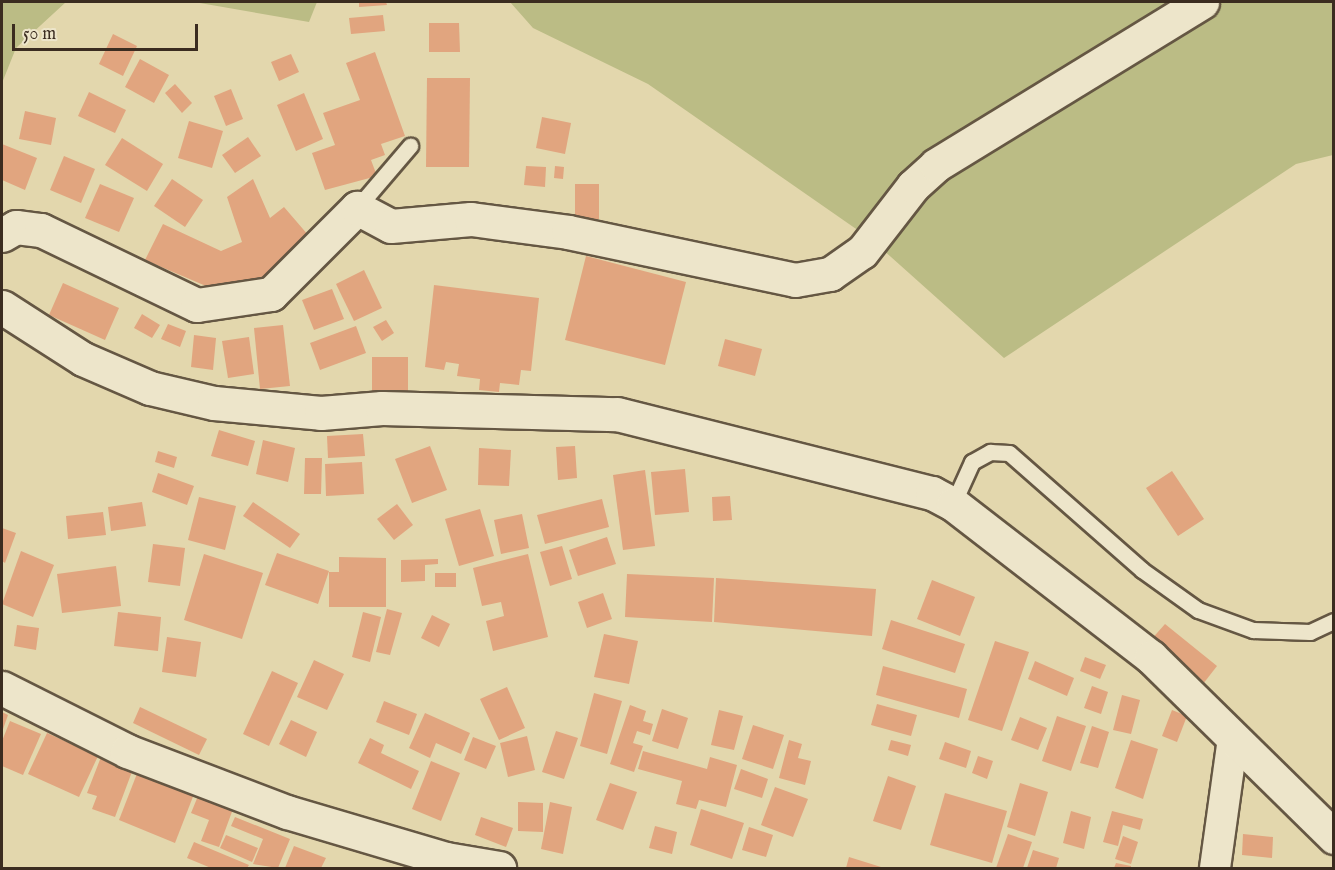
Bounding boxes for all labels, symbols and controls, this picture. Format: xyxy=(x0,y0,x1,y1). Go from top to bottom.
scale bar xyxy=(15,12,201,50)
text: 50 m xyxy=(23,23,56,46)

